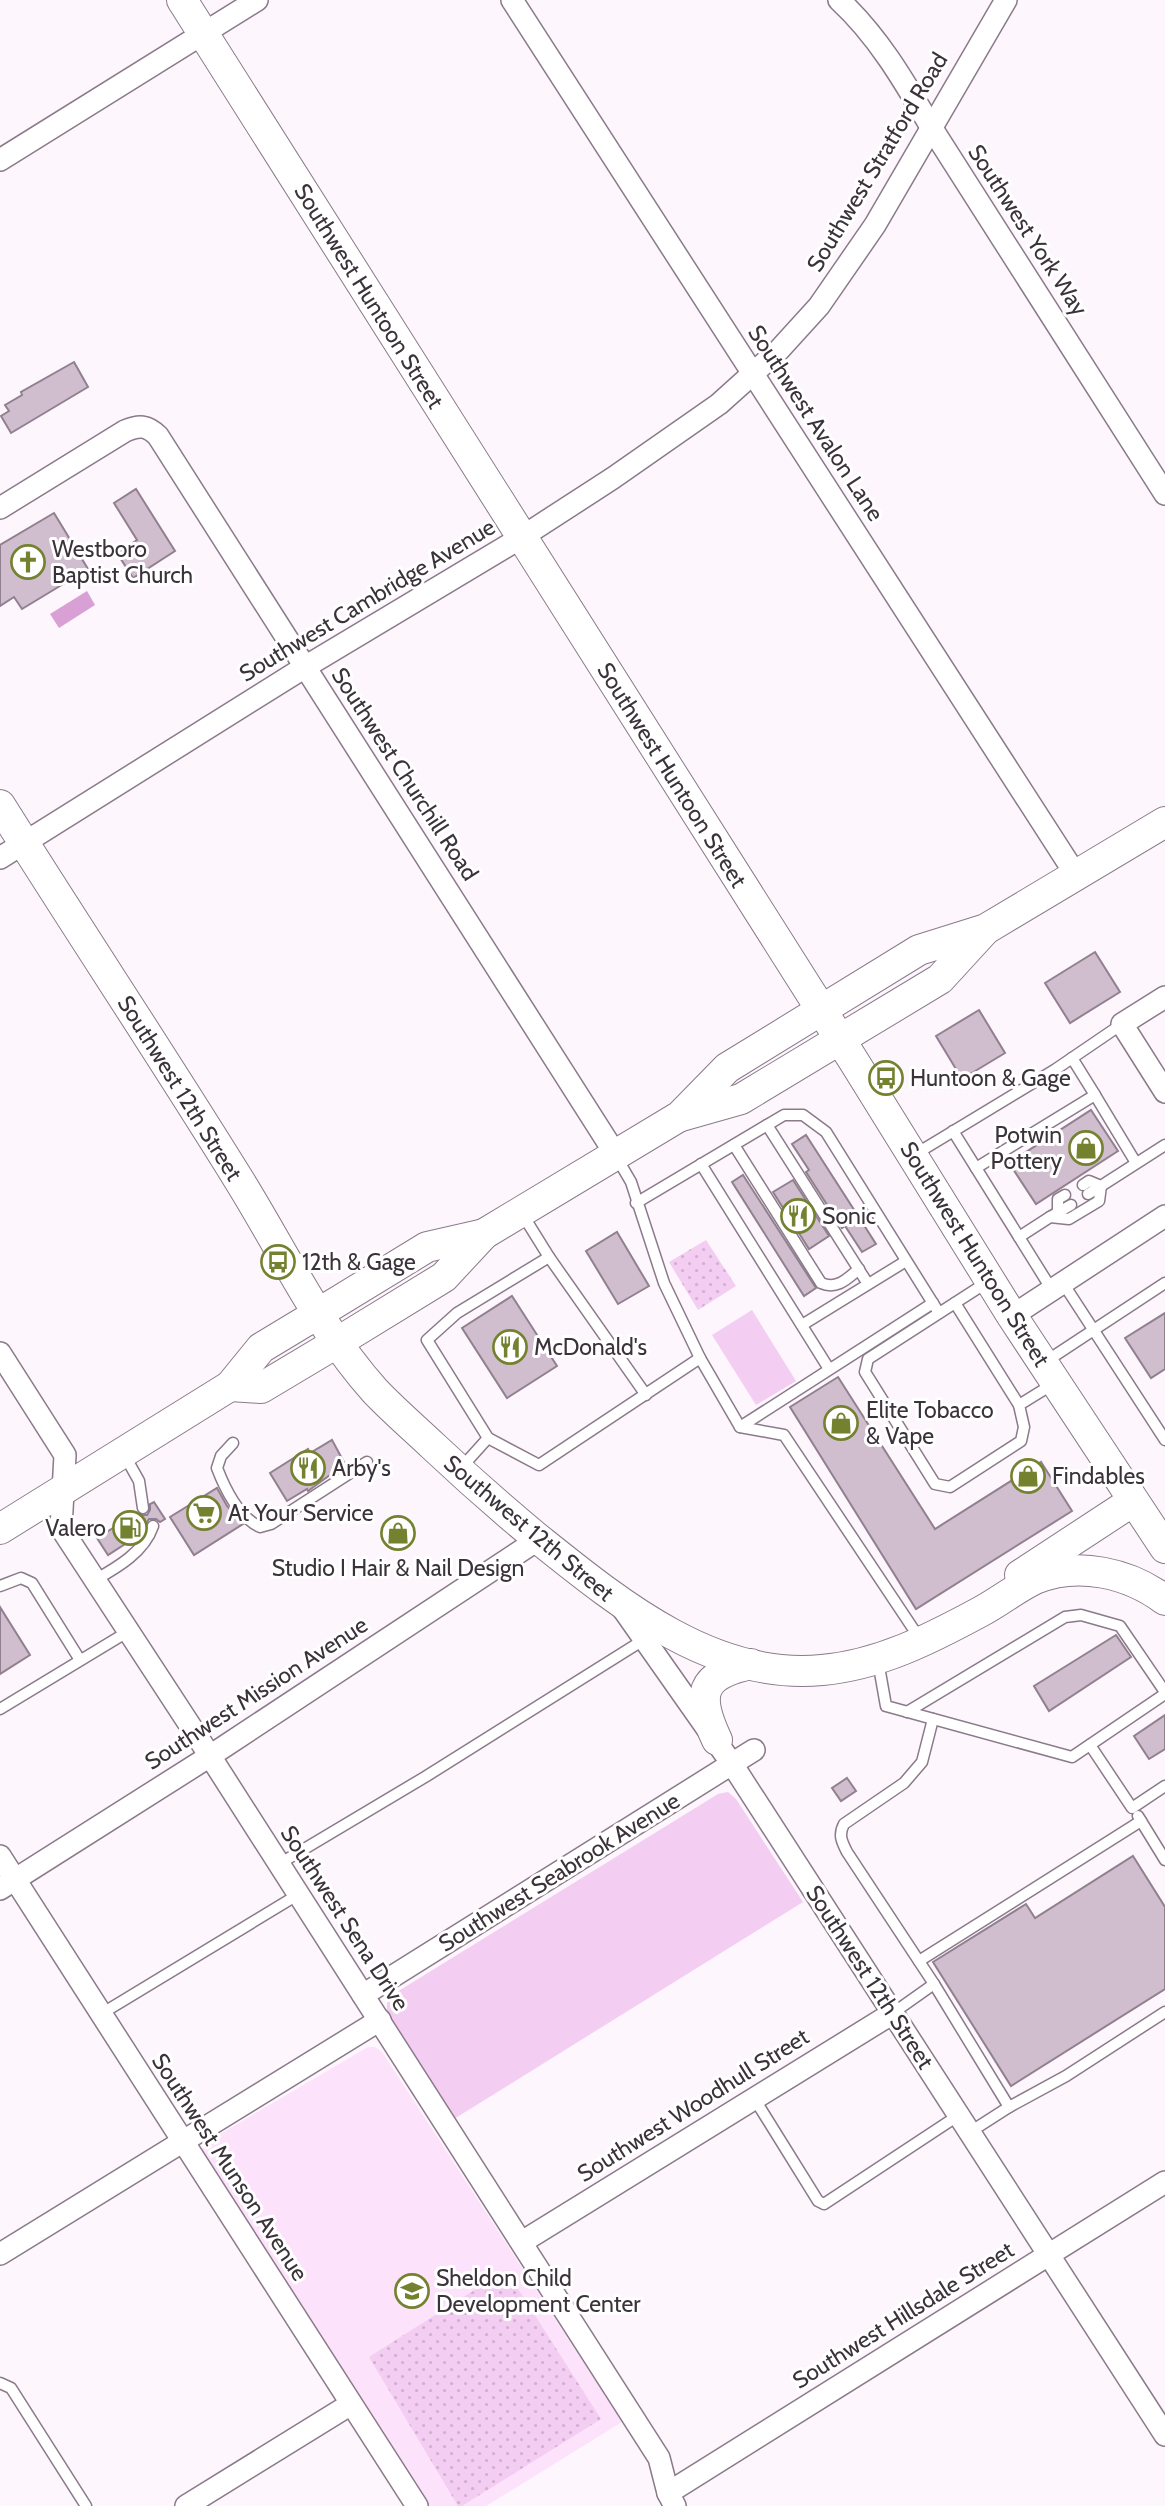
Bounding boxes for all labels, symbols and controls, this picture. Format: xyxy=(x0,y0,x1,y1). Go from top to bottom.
street label: Southwest Stratford Road xyxy=(801,48,953,276)
street label: Southwest York Way xyxy=(962,139,1094,321)
street label: Southwest Huntoon Street xyxy=(288,178,450,414)
street label: Southwest Avalon Lane xyxy=(742,320,890,526)
street label: Southwest Cambridge Avenue xyxy=(234,512,500,688)
place label: Westboro Baptist Church xyxy=(52,535,193,589)
church icon: Westboro Baptist Church xyxy=(9,543,47,581)
street label: Southwest Huntoon Street xyxy=(591,657,753,893)
street label: Southwest Churchill Road xyxy=(326,662,484,886)
street label: Southwest 12th Street xyxy=(112,990,248,1186)
bus stop icon: Huntoon & Gage xyxy=(867,1059,905,1097)
place label: Huntoon & Gage xyxy=(910,1064,1071,1092)
place label: Potwin Pottery xyxy=(991,1121,1062,1175)
shop icon: Potwin Pottery xyxy=(1067,1129,1105,1167)
street label: Southwest Huntoon Street xyxy=(894,1136,1056,1372)
restaurant icon: Sonic xyxy=(779,1197,817,1235)
place label: Sonic xyxy=(822,1202,876,1230)
bus stop icon: 12th & Gage xyxy=(259,1243,297,1281)
place label: 12th & Gage xyxy=(302,1248,416,1276)
restaurant icon: McDonald's xyxy=(491,1328,529,1366)
place label: McDonald's xyxy=(534,1333,647,1361)
place label: Elite Tobacco & Vape xyxy=(866,1396,994,1450)
shop icon: Elite Tobacco & Vape xyxy=(822,1404,860,1442)
restaurant icon: Arby's xyxy=(289,1449,327,1487)
street label: Southwest 12th Street xyxy=(438,1449,620,1607)
place label: Arby's xyxy=(332,1454,391,1482)
shop icon: Findables xyxy=(1009,1457,1047,1495)
place label: Findables xyxy=(1052,1462,1145,1490)
supermarket icon: At Your Service xyxy=(185,1494,223,1532)
place label: At Your Service xyxy=(228,1499,374,1527)
fuel station icon: Valero xyxy=(111,1509,149,1547)
place label: Valero xyxy=(45,1514,106,1542)
shop icon: Studio I Hair & Nail Design xyxy=(379,1514,417,1552)
place label: Studio I Hair & Nail Design xyxy=(272,1554,524,1582)
street label: Southwest Mission Avenue xyxy=(139,1610,373,1775)
street label: Southwest Seabrook Avenue xyxy=(433,1786,685,1958)
street label: Southwest Sena Drive xyxy=(275,1820,415,2016)
street label: Southwest 12th Street xyxy=(800,1880,940,2074)
street label: Southwest Woodhull Street xyxy=(572,2022,814,2188)
street label: Southwest Munson Avenue xyxy=(146,2048,314,2286)
street label: Southwest Hillsdale Street xyxy=(787,2235,1019,2395)
place label: Sheldon Child Development Center xyxy=(436,2264,641,2318)
school or university icon: Sheldon Child Development Center xyxy=(393,2272,431,2310)

